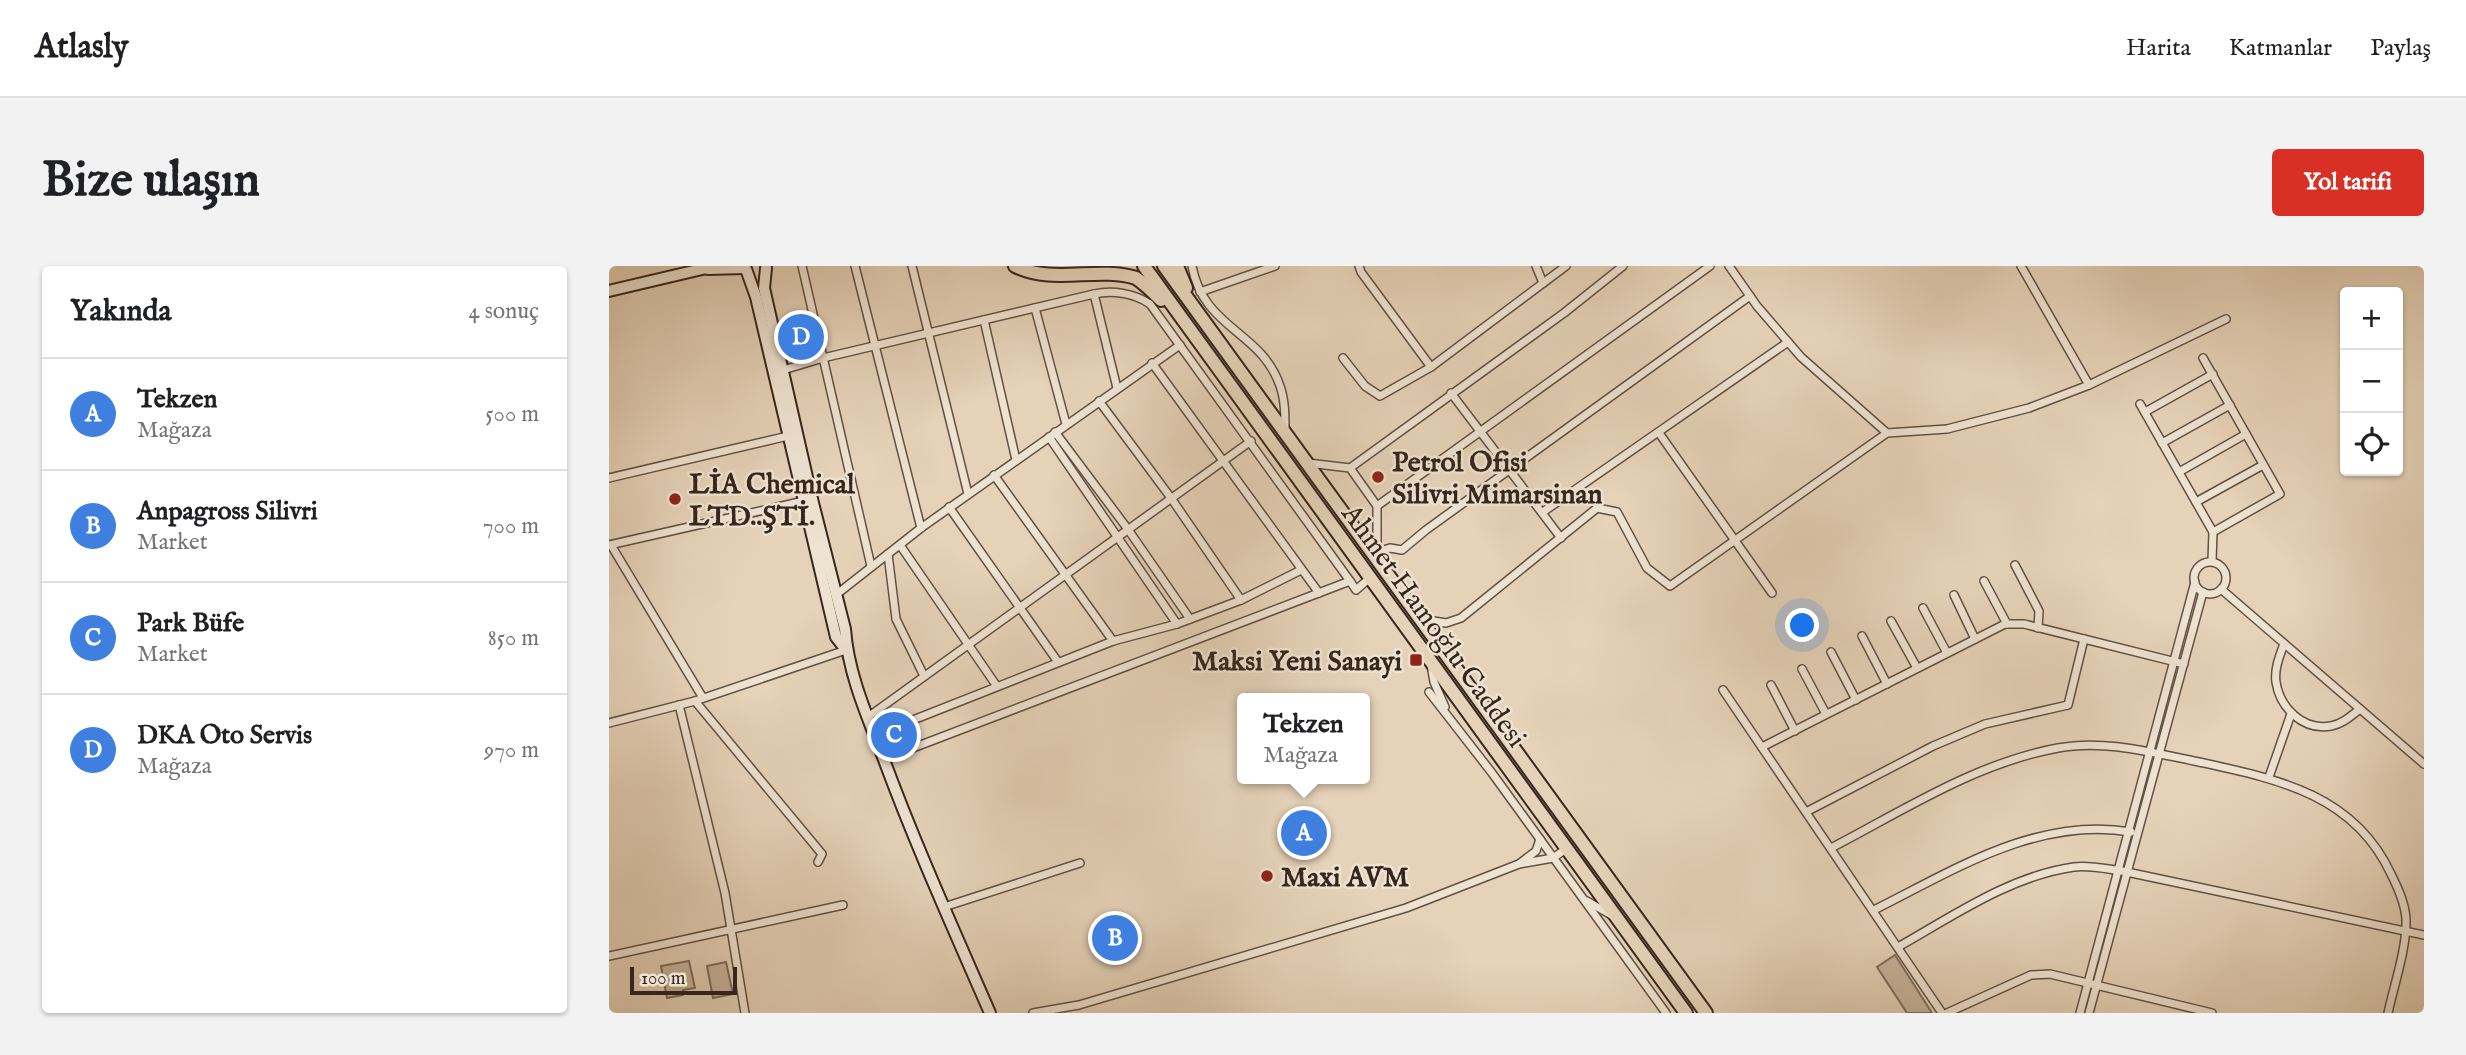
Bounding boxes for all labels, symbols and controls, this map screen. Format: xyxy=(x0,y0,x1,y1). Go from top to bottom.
text: Atlasly xyxy=(35,27,128,69)
text: Harita xyxy=(2126,33,2191,64)
text: Katmanlar xyxy=(2229,33,2332,64)
text: Paylaş xyxy=(2370,33,2431,64)
button: Yol tarifi xyxy=(2272,149,2424,216)
text: Bize ulaşın xyxy=(42,151,260,213)
map controls xyxy=(2340,287,2403,476)
button: + xyxy=(2340,287,2403,350)
text: Yakında xyxy=(70,293,172,331)
text: 4 sonuç xyxy=(468,297,539,326)
pin: D xyxy=(778,311,824,363)
button: − xyxy=(2340,350,2403,413)
text: Tekzen xyxy=(137,383,217,416)
text: A xyxy=(85,400,101,429)
text: 500 m xyxy=(485,400,539,429)
button: locate xyxy=(2340,413,2403,476)
text: Mağaza xyxy=(137,416,212,445)
place label: Petrol Ofisi Silivri Mimarsinan xyxy=(1392,446,1603,513)
place label: LİA Chemical LTD..ŞTİ. xyxy=(689,467,856,535)
marker: Petrol Ofisi Silivri Mimarsinan xyxy=(1370,469,1386,485)
marker: LİA Chemical LTD..ŞTİ. xyxy=(667,491,683,507)
text: Anpagross Silivri xyxy=(137,495,318,528)
street label: Ahmet Hamoğlu Caddesi xyxy=(1332,497,1533,755)
text: B xyxy=(85,512,101,541)
text: 700 m xyxy=(483,512,539,541)
text: Market xyxy=(137,528,208,557)
text: Park Büfe xyxy=(137,607,244,640)
your location xyxy=(1785,608,1819,642)
text: C xyxy=(85,624,101,653)
text: 850 m xyxy=(488,624,539,653)
text: Market xyxy=(137,640,208,669)
place label: Maksi Yeni Sanayi xyxy=(1192,645,1403,680)
marker: Maksi Yeni Sanayi xyxy=(1408,652,1424,668)
popup xyxy=(1237,693,1370,784)
text: Tekzen xyxy=(1263,708,1344,741)
pin: C xyxy=(871,709,917,761)
text: DKA Oto Servis xyxy=(137,719,312,752)
text: D xyxy=(84,736,102,765)
text: 970 m xyxy=(484,736,539,765)
text: Mağaza xyxy=(1263,741,1338,770)
text: Mağaza xyxy=(137,752,212,781)
pin: A xyxy=(1281,807,1327,859)
place label: Maxi AVM xyxy=(1281,861,1410,896)
marker: Maxi AVM xyxy=(1259,868,1275,884)
pin: B xyxy=(1092,912,1138,964)
scale bar xyxy=(630,964,737,996)
text: 100 m xyxy=(641,967,685,991)

